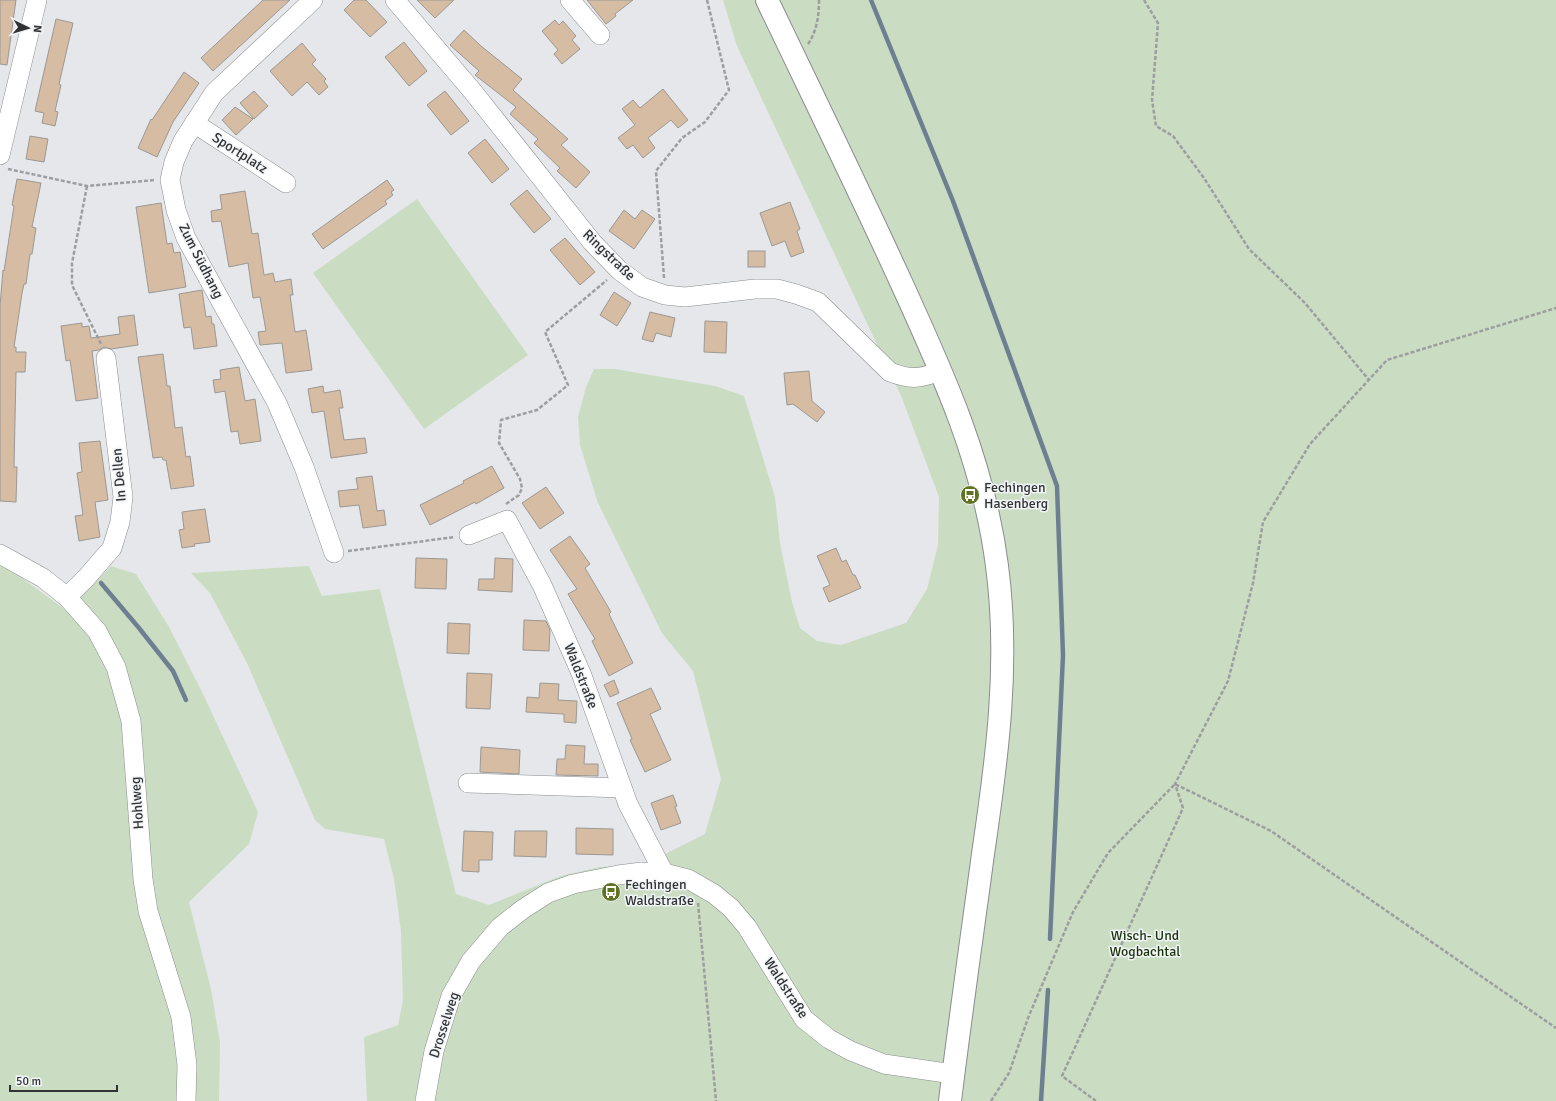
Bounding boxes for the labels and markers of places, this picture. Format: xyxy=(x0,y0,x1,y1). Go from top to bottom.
place label: Fechingen Hasenberg xyxy=(984,479,1048,512)
bus stop icon: Fechingen Hasenberg xyxy=(959,484,981,506)
place label: Fechingen Waldstraße xyxy=(625,876,694,909)
bus stop icon: Fechingen Waldstraße xyxy=(600,881,622,903)

